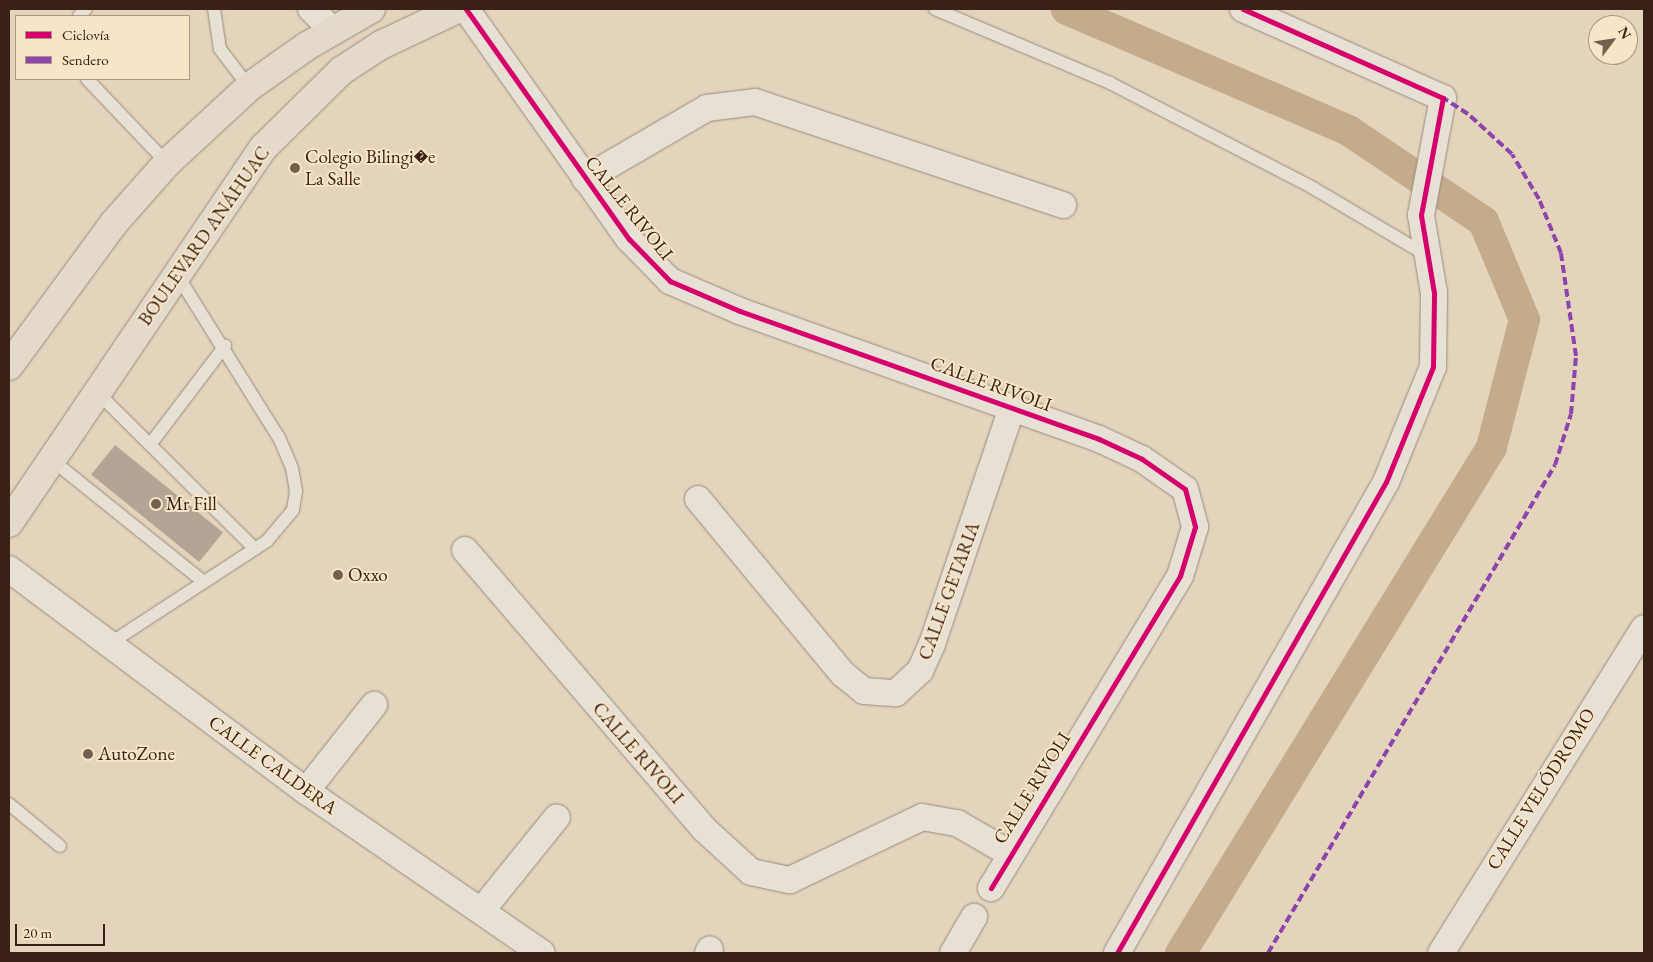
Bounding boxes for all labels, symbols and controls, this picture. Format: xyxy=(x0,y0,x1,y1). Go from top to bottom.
legend xyxy=(15,15,190,80)
north arrow xyxy=(1588,15,1638,65)
text: N xyxy=(1614,23,1636,42)
text: Ciclovía xyxy=(62,25,109,44)
text: Sendero xyxy=(62,50,109,69)
street label: BOULEVARD ANÁHUAC xyxy=(133,142,275,330)
place label: Colegio Bilingi�e La Salle xyxy=(305,146,435,190)
street label: CALLE RIVOLI xyxy=(580,151,678,265)
marker: Colegio Bilingi�e La Salle xyxy=(289,162,301,174)
street label: CALLE RIVOLI xyxy=(927,351,1055,417)
place label: Mr Fill xyxy=(166,493,217,515)
marker: Mr Fill xyxy=(150,498,162,510)
street label: CALLE GETARIA xyxy=(913,519,985,663)
place label: Oxxo xyxy=(348,564,388,586)
marker: Oxxo xyxy=(332,569,344,581)
street label: CALLE RIVOLI xyxy=(588,697,688,809)
street label: CALLE VELÓDROMO xyxy=(1482,704,1600,874)
street label: CALLE CALDERA xyxy=(204,711,342,819)
street label: CALLE RIVOLI xyxy=(989,728,1075,848)
place label: AutoZone xyxy=(98,743,175,765)
marker: AutoZone xyxy=(82,748,94,760)
scale bar xyxy=(18,914,108,946)
text: 20 m xyxy=(23,923,52,942)

